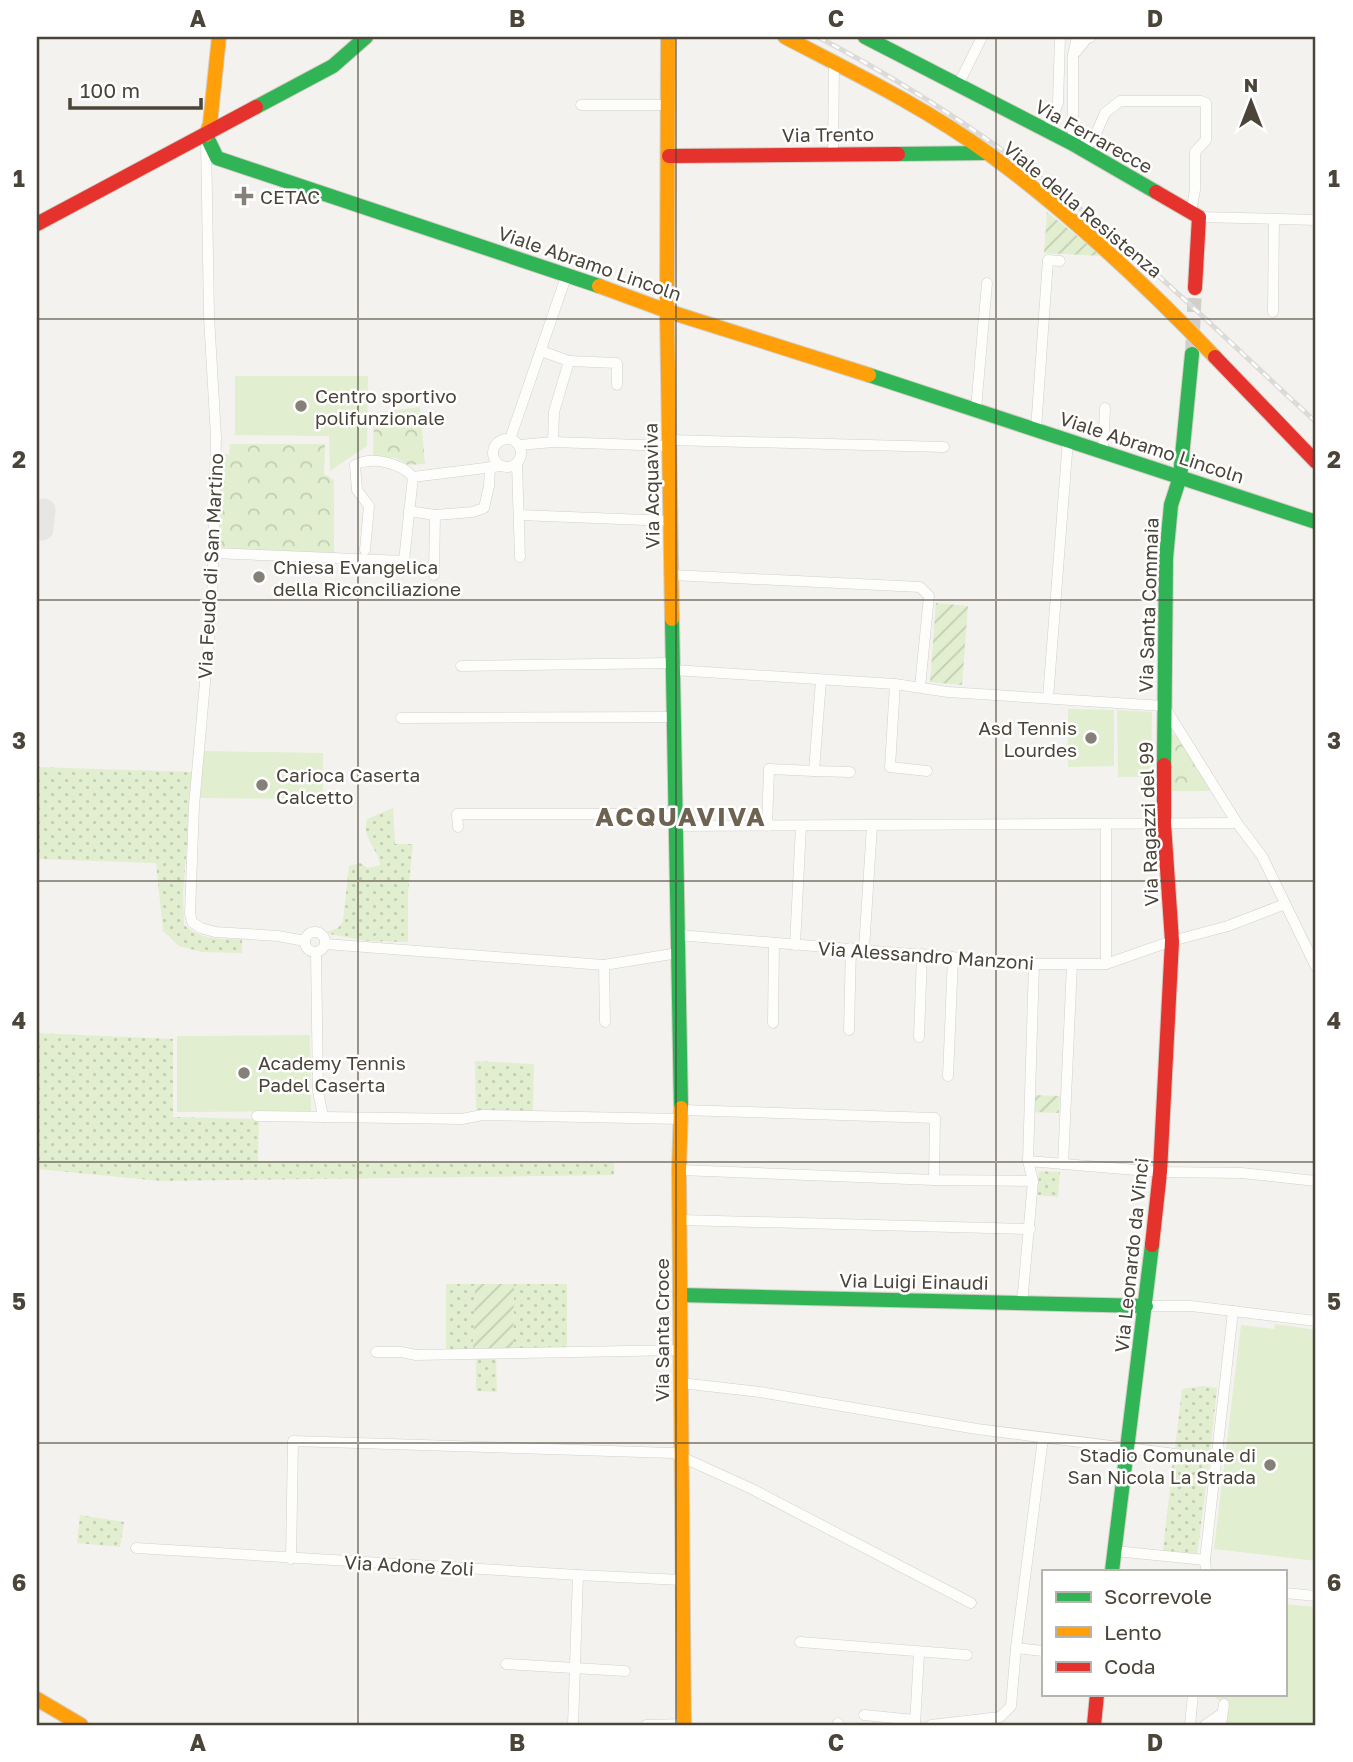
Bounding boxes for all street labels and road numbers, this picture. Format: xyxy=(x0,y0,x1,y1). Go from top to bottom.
street label: Via Ferrarecce xyxy=(1031,94,1157,178)
street label: Via Trento xyxy=(782,122,874,146)
street label: Viale della Resistenza xyxy=(999,136,1167,282)
street label: Viale Abramo Lincoln xyxy=(495,221,685,305)
street label: Viale Abramo Lincoln xyxy=(1057,406,1247,488)
street label: Via Acquaviva xyxy=(638,423,664,549)
street label: Via Feudo di San Martino xyxy=(193,452,227,680)
street label: Via Santa Commaia xyxy=(1133,517,1163,693)
street label: Via Ragazzi del 99 xyxy=(1134,741,1162,907)
street label: Via Alessandro Manzoni xyxy=(817,936,1035,974)
street label: Via Leonardo da Vinci xyxy=(1109,1156,1153,1354)
street label: Via Santa Croce xyxy=(650,1258,673,1402)
street label: Via Luigi Einaudi xyxy=(839,1268,989,1294)
street label: Via Adone Zoli xyxy=(343,1550,475,1580)

